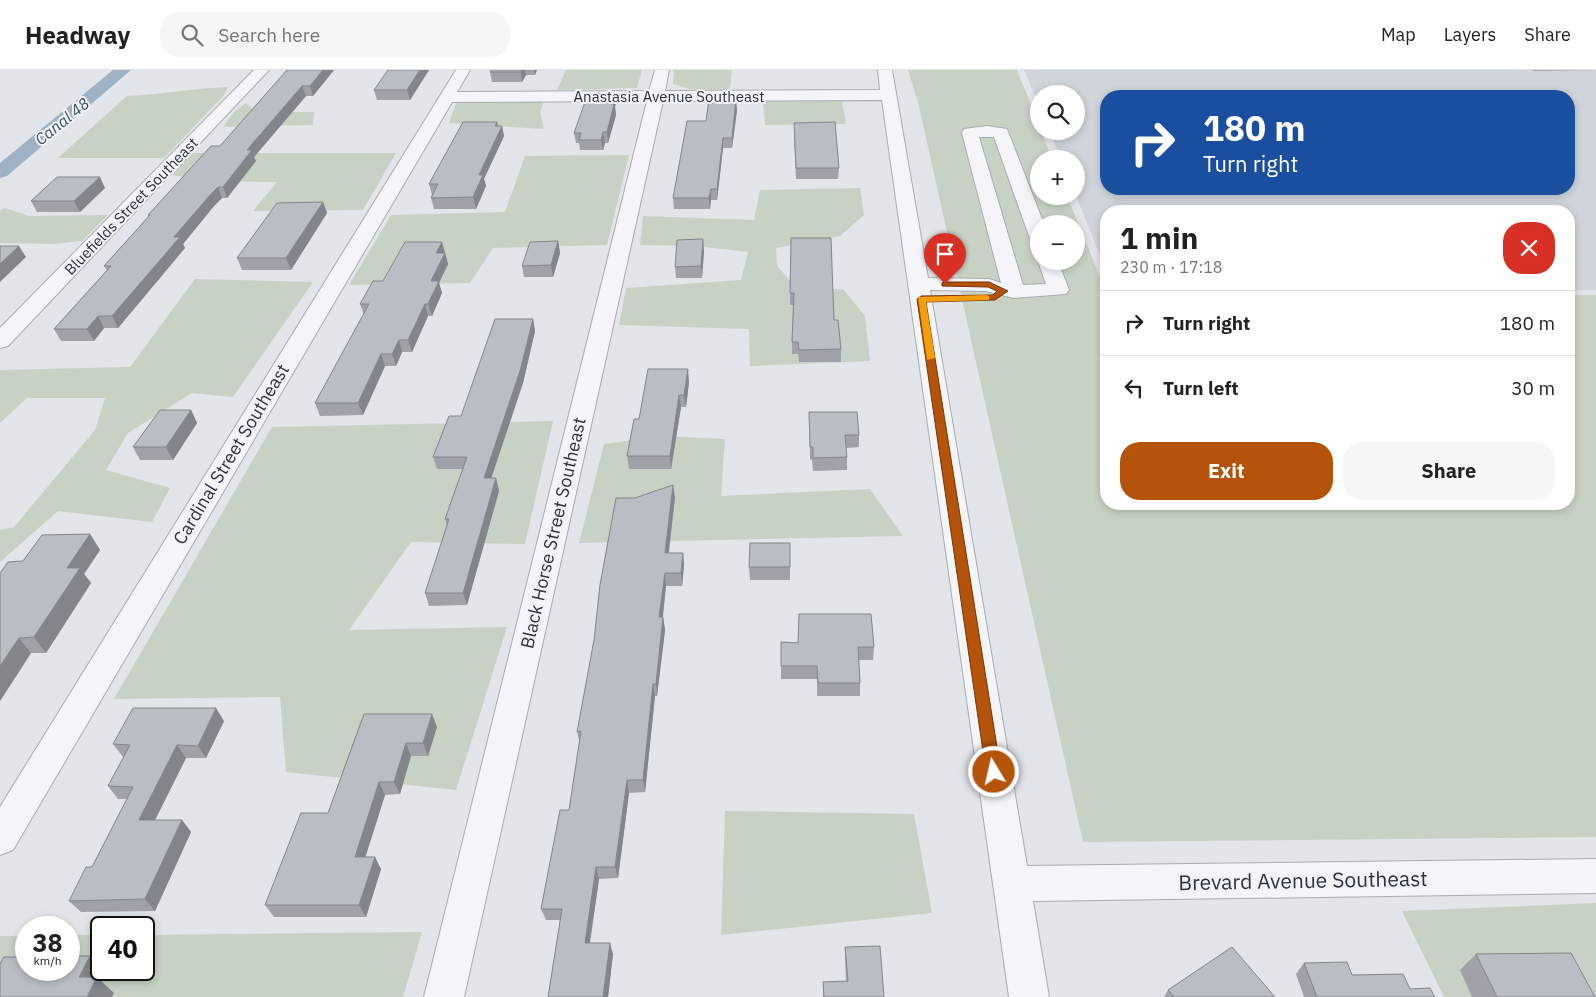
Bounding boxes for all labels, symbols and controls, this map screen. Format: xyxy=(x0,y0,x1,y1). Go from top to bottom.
search box xyxy=(160,12,510,57)
text: Headway xyxy=(25,19,130,51)
icon: search xyxy=(178,21,206,49)
text: Search here xyxy=(218,23,320,47)
text: Map xyxy=(1381,23,1416,46)
text: Layers xyxy=(1444,23,1496,46)
text: Share xyxy=(1524,23,1571,46)
map controls xyxy=(1030,85,1085,270)
button: search xyxy=(1030,85,1085,140)
street label: Anastasia Avenue Southeast xyxy=(574,87,764,106)
water label: Canal 48 xyxy=(31,93,93,149)
text: 180 m xyxy=(1203,105,1306,151)
icon: right xyxy=(1120,110,1185,175)
street label: Bluefields Street Southeast xyxy=(60,133,202,279)
text: Turn right xyxy=(1203,149,1298,178)
button: + xyxy=(1030,150,1085,205)
button: − xyxy=(1030,215,1085,270)
text: 1 min xyxy=(1120,218,1198,257)
button: close xyxy=(1503,222,1555,274)
pin xyxy=(924,233,966,284)
icon: arrive xyxy=(931,240,959,268)
text: 230 m · 17:18 xyxy=(1120,257,1222,277)
icon: right xyxy=(1120,309,1148,337)
text: Turn right xyxy=(1163,311,1250,335)
text: 180 m xyxy=(1500,311,1555,335)
street label: Cardinal Street Southeast xyxy=(168,360,294,548)
icon: left xyxy=(1120,374,1148,402)
text: Turn left xyxy=(1163,376,1239,400)
text: 30 m xyxy=(1511,376,1555,400)
street label: Black Horse Street Southeast xyxy=(515,415,591,651)
button: Exit xyxy=(1120,442,1333,500)
button: Share xyxy=(1343,442,1555,500)
position arrow xyxy=(967,745,1019,797)
street label: Brevard Avenue Southeast xyxy=(1178,864,1428,896)
speed limit sign: 40 xyxy=(90,916,155,981)
text: 38 xyxy=(32,926,63,959)
text: km/h xyxy=(33,953,62,968)

